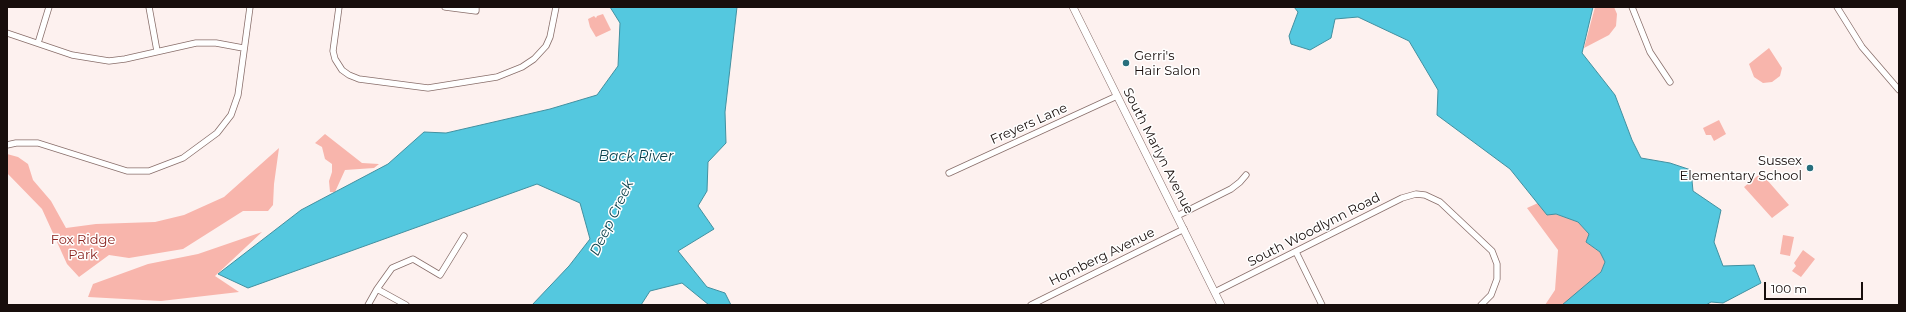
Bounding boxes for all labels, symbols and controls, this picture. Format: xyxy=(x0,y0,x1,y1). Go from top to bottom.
place label: Gerri's Hair Salon xyxy=(1134,48,1200,79)
marker: Gerri's Hair Salon xyxy=(1121,58,1131,68)
street label: South Marlyn Avenue xyxy=(1119,85,1197,217)
street label: Freyers Lane xyxy=(988,100,1070,148)
water label: Back River xyxy=(598,149,674,165)
place label: Sussex Elementary School xyxy=(1679,153,1802,184)
marker: Sussex Elementary School xyxy=(1805,163,1815,173)
water label: Deep Creek xyxy=(586,177,638,259)
street label: South Woodlynn Road xyxy=(1245,190,1383,270)
street label: Homberg Avenue xyxy=(1047,225,1157,289)
park label: Fox Ridge Park xyxy=(51,232,115,263)
scale bar xyxy=(1766,274,1865,300)
text: 100 m xyxy=(1771,281,1807,296)

